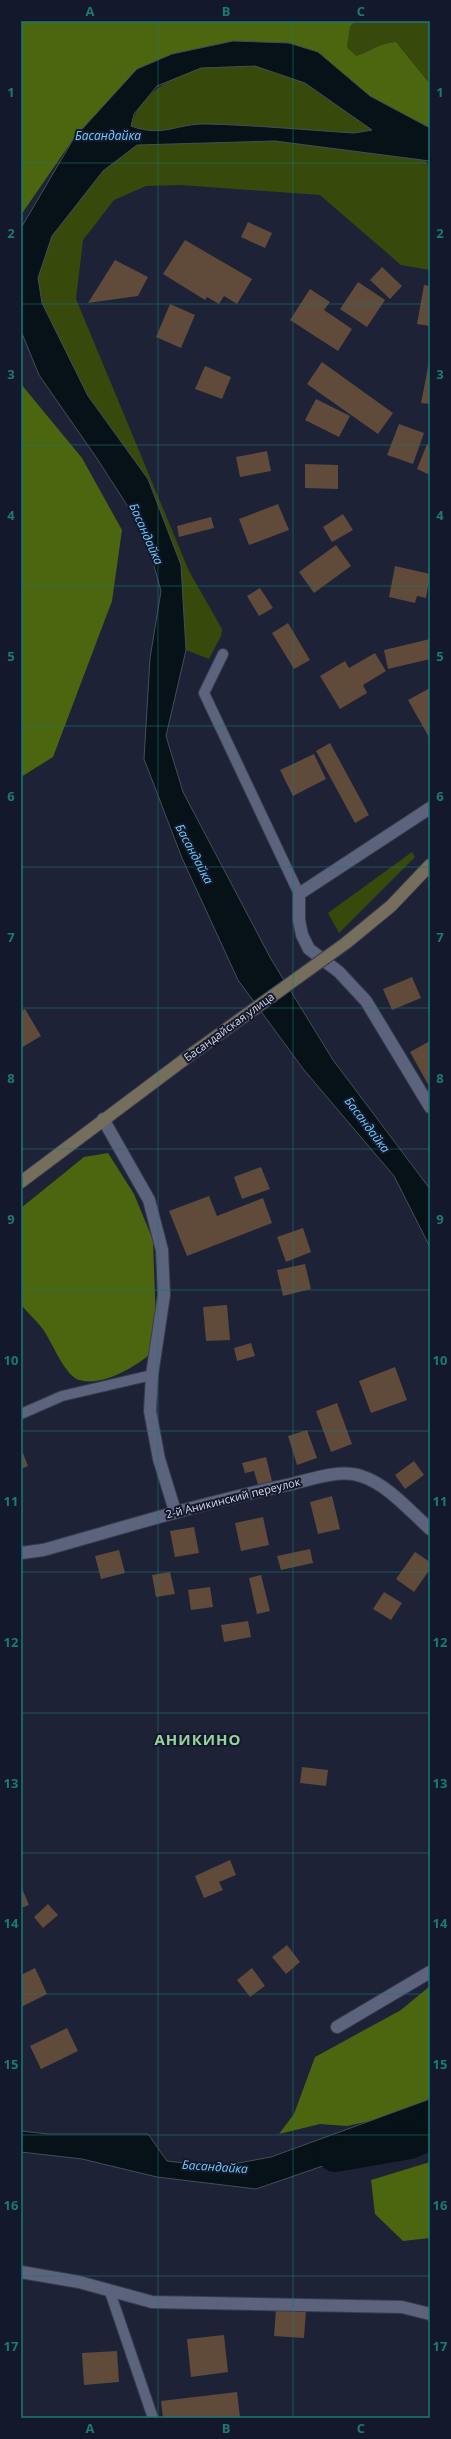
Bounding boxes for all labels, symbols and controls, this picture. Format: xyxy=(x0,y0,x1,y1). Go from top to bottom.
text: A xyxy=(86,2,95,20)
text: B xyxy=(222,2,231,20)
text: C xyxy=(357,2,365,20)
text: 1 xyxy=(7,83,15,101)
text: 1 xyxy=(436,83,444,101)
water label: Басандайка xyxy=(75,127,141,144)
text: 2 xyxy=(7,224,15,242)
text: 2 xyxy=(436,224,444,242)
text: 3 xyxy=(7,365,15,383)
text: 3 xyxy=(436,365,444,383)
water label: Басандайка xyxy=(125,500,168,568)
text: 4 xyxy=(7,506,15,524)
text: 4 xyxy=(436,506,444,524)
text: 5 xyxy=(7,647,15,665)
text: 5 xyxy=(436,647,444,665)
text: 6 xyxy=(7,787,15,805)
text: 6 xyxy=(436,787,444,805)
water label: Басандайка xyxy=(171,821,218,887)
text: 7 xyxy=(7,928,15,946)
text: 7 xyxy=(436,928,444,946)
street label: Басандайская улица xyxy=(180,989,277,1065)
text: 8 xyxy=(7,1069,15,1087)
text: 8 xyxy=(436,1069,444,1087)
water label: Басандайка xyxy=(341,1093,394,1156)
text: 9 xyxy=(7,1210,15,1228)
text: 9 xyxy=(436,1210,444,1228)
text: 10 xyxy=(4,1351,18,1369)
text: 10 xyxy=(433,1351,447,1369)
street label: 2-й Аникинский переулок xyxy=(164,1473,302,1521)
text: 11 xyxy=(4,1492,18,1510)
text: 11 xyxy=(433,1492,447,1510)
text: 12 xyxy=(4,1633,19,1651)
text: 12 xyxy=(433,1633,448,1651)
district label: АНИКИНО xyxy=(154,1729,242,1749)
text: 13 xyxy=(4,1774,18,1792)
text: 13 xyxy=(433,1774,447,1792)
text: 14 xyxy=(4,1914,19,1932)
text: 14 xyxy=(433,1914,448,1932)
text: 15 xyxy=(4,2055,18,2073)
text: 15 xyxy=(433,2055,447,2073)
water label: Басандайка xyxy=(182,2156,249,2177)
text: 16 xyxy=(4,2196,19,2214)
text: 16 xyxy=(433,2196,448,2214)
text: 17 xyxy=(4,2337,19,2355)
text: 17 xyxy=(433,2337,448,2355)
text: A xyxy=(86,2419,95,2437)
text: B xyxy=(222,2419,231,2437)
text: C xyxy=(357,2419,365,2437)

